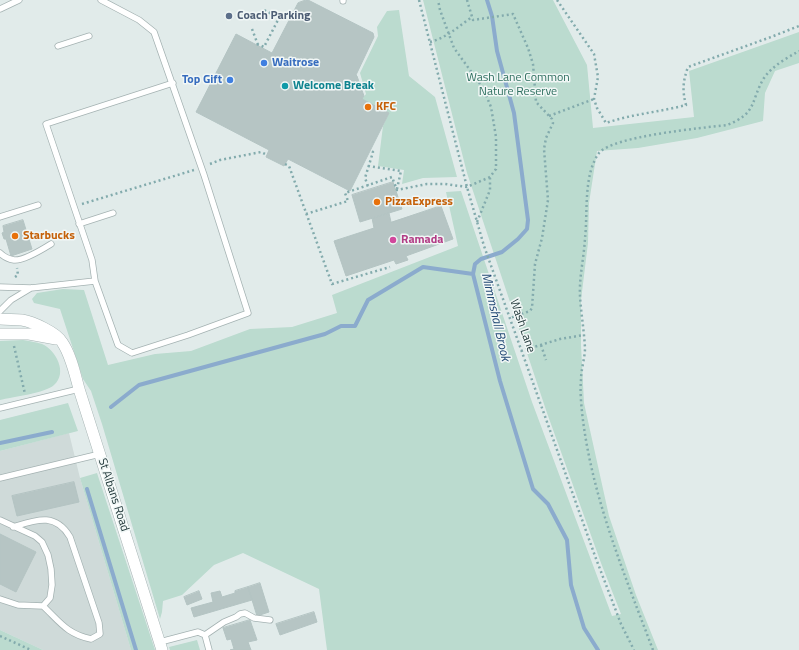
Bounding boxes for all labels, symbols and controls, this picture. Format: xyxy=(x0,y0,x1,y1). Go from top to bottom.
place label: Coach Parking xyxy=(237,9,310,23)
marker: Coach Parking xyxy=(224,11,234,21)
place label: Waitrose xyxy=(272,56,319,70)
marker: Waitrose xyxy=(259,58,269,68)
park label: Wash Lane Common Nature Reserve xyxy=(466,71,570,99)
place label: Top Gift xyxy=(182,73,222,87)
marker: Top Gift xyxy=(225,75,235,85)
place label: Welcome Break xyxy=(293,79,374,93)
marker: Welcome Break xyxy=(280,81,290,91)
place label: KFC xyxy=(376,100,396,114)
marker: KFC xyxy=(363,102,373,112)
place label: PizzaExpress xyxy=(385,195,453,209)
marker: PizzaExpress xyxy=(372,197,382,207)
place label: Starbucks xyxy=(23,229,75,243)
marker: Starbucks xyxy=(10,231,20,241)
place label: Ramada xyxy=(401,233,443,247)
marker: Ramada xyxy=(388,235,398,245)
water label: Mimmshall Brook xyxy=(477,271,513,363)
street label: Wash Lane xyxy=(506,297,538,355)
street label: St Albans Road xyxy=(94,457,132,533)

